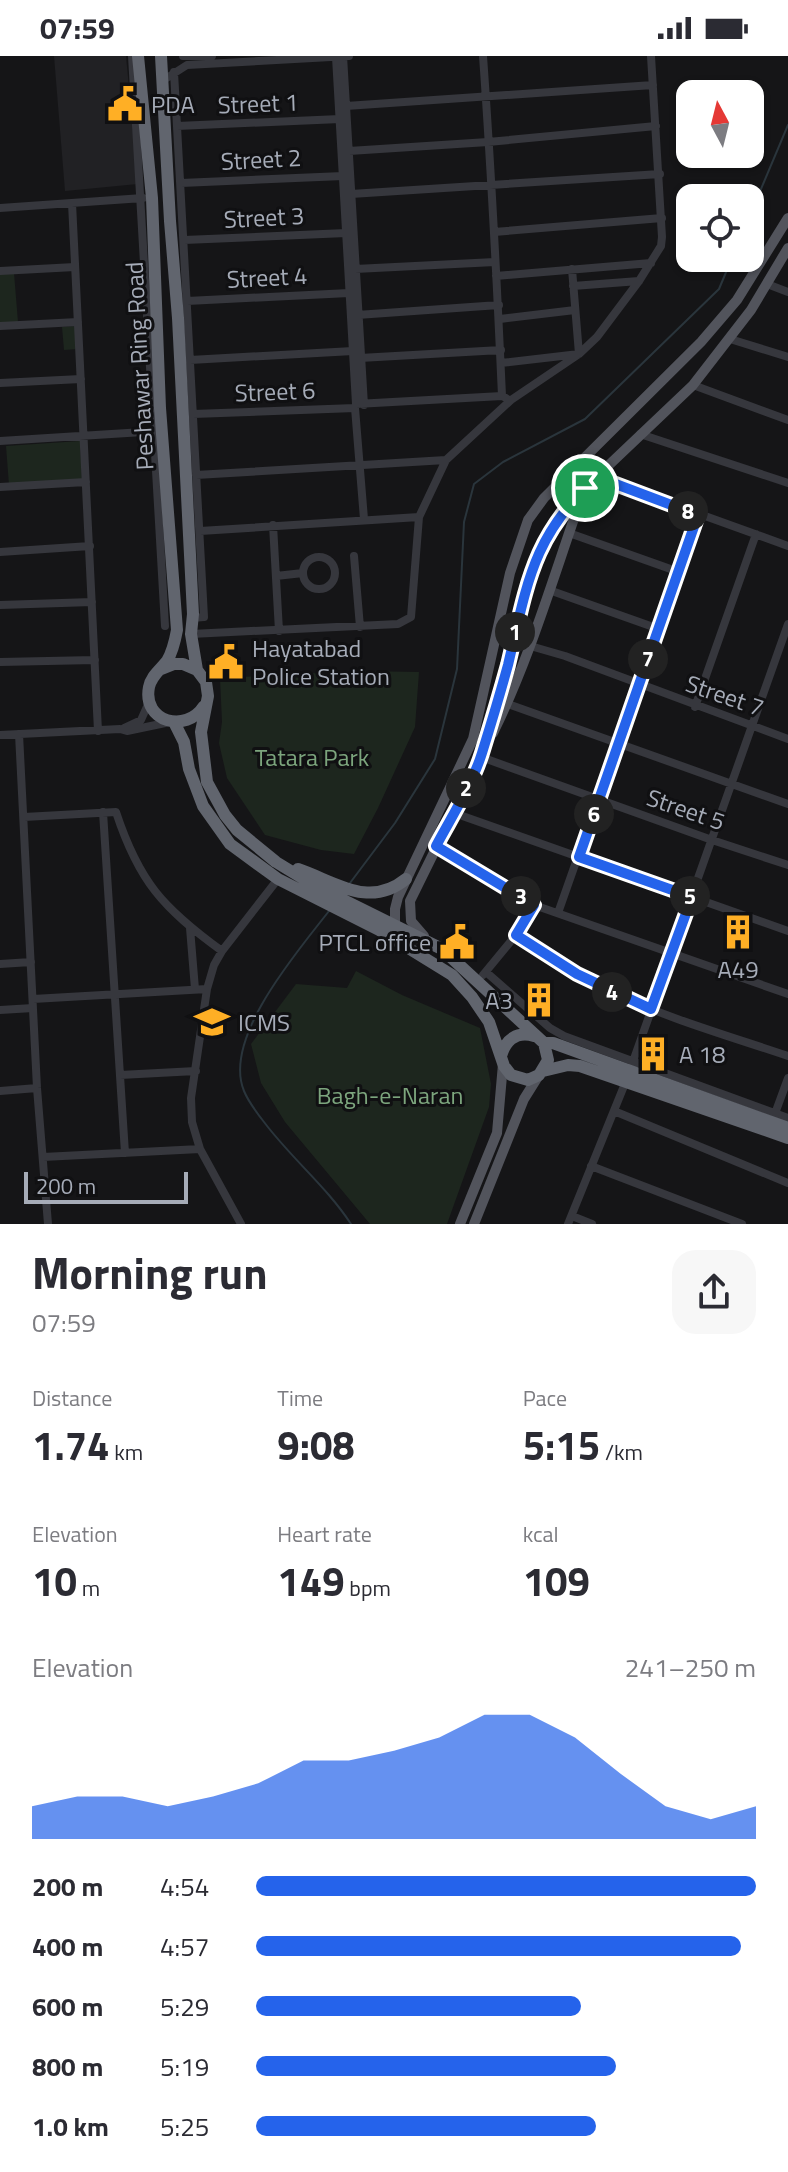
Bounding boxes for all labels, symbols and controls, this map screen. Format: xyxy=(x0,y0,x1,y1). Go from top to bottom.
text: 07:59 xyxy=(40,5,115,51)
north arrow xyxy=(676,80,764,168)
map controls xyxy=(676,80,764,272)
street label: Street 1 xyxy=(217,84,299,122)
public building icon: PDA xyxy=(106,85,144,123)
place label: PDA xyxy=(151,86,195,122)
street label: Street 2 xyxy=(220,139,302,179)
button: locate xyxy=(676,184,764,272)
street label: Street 3 xyxy=(223,197,305,237)
street label: Street 4 xyxy=(226,257,308,297)
street label: Peshawar Ring Road xyxy=(116,261,162,471)
street label: Street 6 xyxy=(234,372,316,410)
pin xyxy=(551,454,619,522)
icon: arrive xyxy=(563,466,607,510)
pin: 8 xyxy=(668,491,708,531)
text: 8 xyxy=(682,494,694,528)
pin: 1 xyxy=(495,612,535,652)
text: 1 xyxy=(509,615,521,649)
place label: Hayatabad Police Station xyxy=(252,630,390,694)
pin: 7 xyxy=(628,639,668,679)
text: 7 xyxy=(642,642,654,676)
public building icon: Hayatabad Police Station xyxy=(207,643,245,681)
street label: Street 7 xyxy=(681,665,769,725)
park label: Tatara Park xyxy=(255,739,370,775)
pin: 2 xyxy=(446,768,486,808)
text: 2 xyxy=(460,771,472,805)
street label: Street 5 xyxy=(642,779,730,839)
pin: 6 xyxy=(574,794,614,834)
text: 6 xyxy=(588,797,600,831)
pin: 3 xyxy=(501,876,541,916)
pin: 5 xyxy=(670,876,710,916)
text: 3 xyxy=(515,879,527,913)
text: 5 xyxy=(684,879,696,913)
building icon: A49 xyxy=(719,913,757,951)
public building icon: PTCL office xyxy=(438,923,476,961)
place label: PTCL office xyxy=(318,924,431,960)
place label: A49 xyxy=(717,951,759,987)
pin: 4 xyxy=(592,972,632,1012)
text: 4 xyxy=(606,975,618,1009)
building icon: A3 xyxy=(520,981,558,1019)
place label: A3 xyxy=(485,982,513,1018)
school or university icon: ICMS xyxy=(193,1003,231,1041)
place label: ICMS xyxy=(238,1004,290,1040)
building icon: A 18 xyxy=(634,1035,672,1073)
place label: A 18 xyxy=(679,1036,725,1072)
park label: Bagh-e-Naran xyxy=(317,1077,463,1113)
scale bar xyxy=(24,1168,188,1204)
text: 200 m xyxy=(36,1169,96,1203)
text: Morning run xyxy=(32,1239,268,1306)
button: share xyxy=(672,1250,756,1334)
text: 07:59 xyxy=(32,1303,96,1342)
text: Distance xyxy=(32,1381,112,1415)
text: Time xyxy=(277,1381,323,1415)
text: Pace xyxy=(523,1381,567,1415)
text: 1.74 xyxy=(32,1415,109,1476)
text: 9:08 xyxy=(277,1415,355,1476)
text: 5:15 xyxy=(523,1415,600,1476)
text: km xyxy=(109,1435,143,1469)
text: /km xyxy=(600,1435,643,1469)
text: Elevation xyxy=(32,1517,118,1551)
text: Heart rate xyxy=(277,1517,372,1551)
text: kcal xyxy=(523,1517,559,1551)
text: 10 xyxy=(32,1551,77,1612)
text: 149 xyxy=(277,1551,345,1612)
text: 109 xyxy=(523,1551,590,1612)
text: m xyxy=(77,1571,100,1605)
text: bpm xyxy=(345,1571,391,1605)
text: Elevation xyxy=(32,1648,133,1687)
text: 241–250 m xyxy=(625,1648,756,1687)
text: 200 m xyxy=(32,1867,103,1906)
text: 4:54 xyxy=(160,1867,209,1906)
text: 400 m xyxy=(32,1927,103,1966)
text: 4:57 xyxy=(160,1927,209,1966)
text: 600 m xyxy=(32,1987,103,2026)
text: 5:29 xyxy=(160,1987,209,2026)
text: 800 m xyxy=(32,2047,103,2086)
text: 5:19 xyxy=(160,2047,209,2086)
text: 1.0 km xyxy=(32,2107,109,2146)
text: 5:25 xyxy=(160,2107,209,2146)

